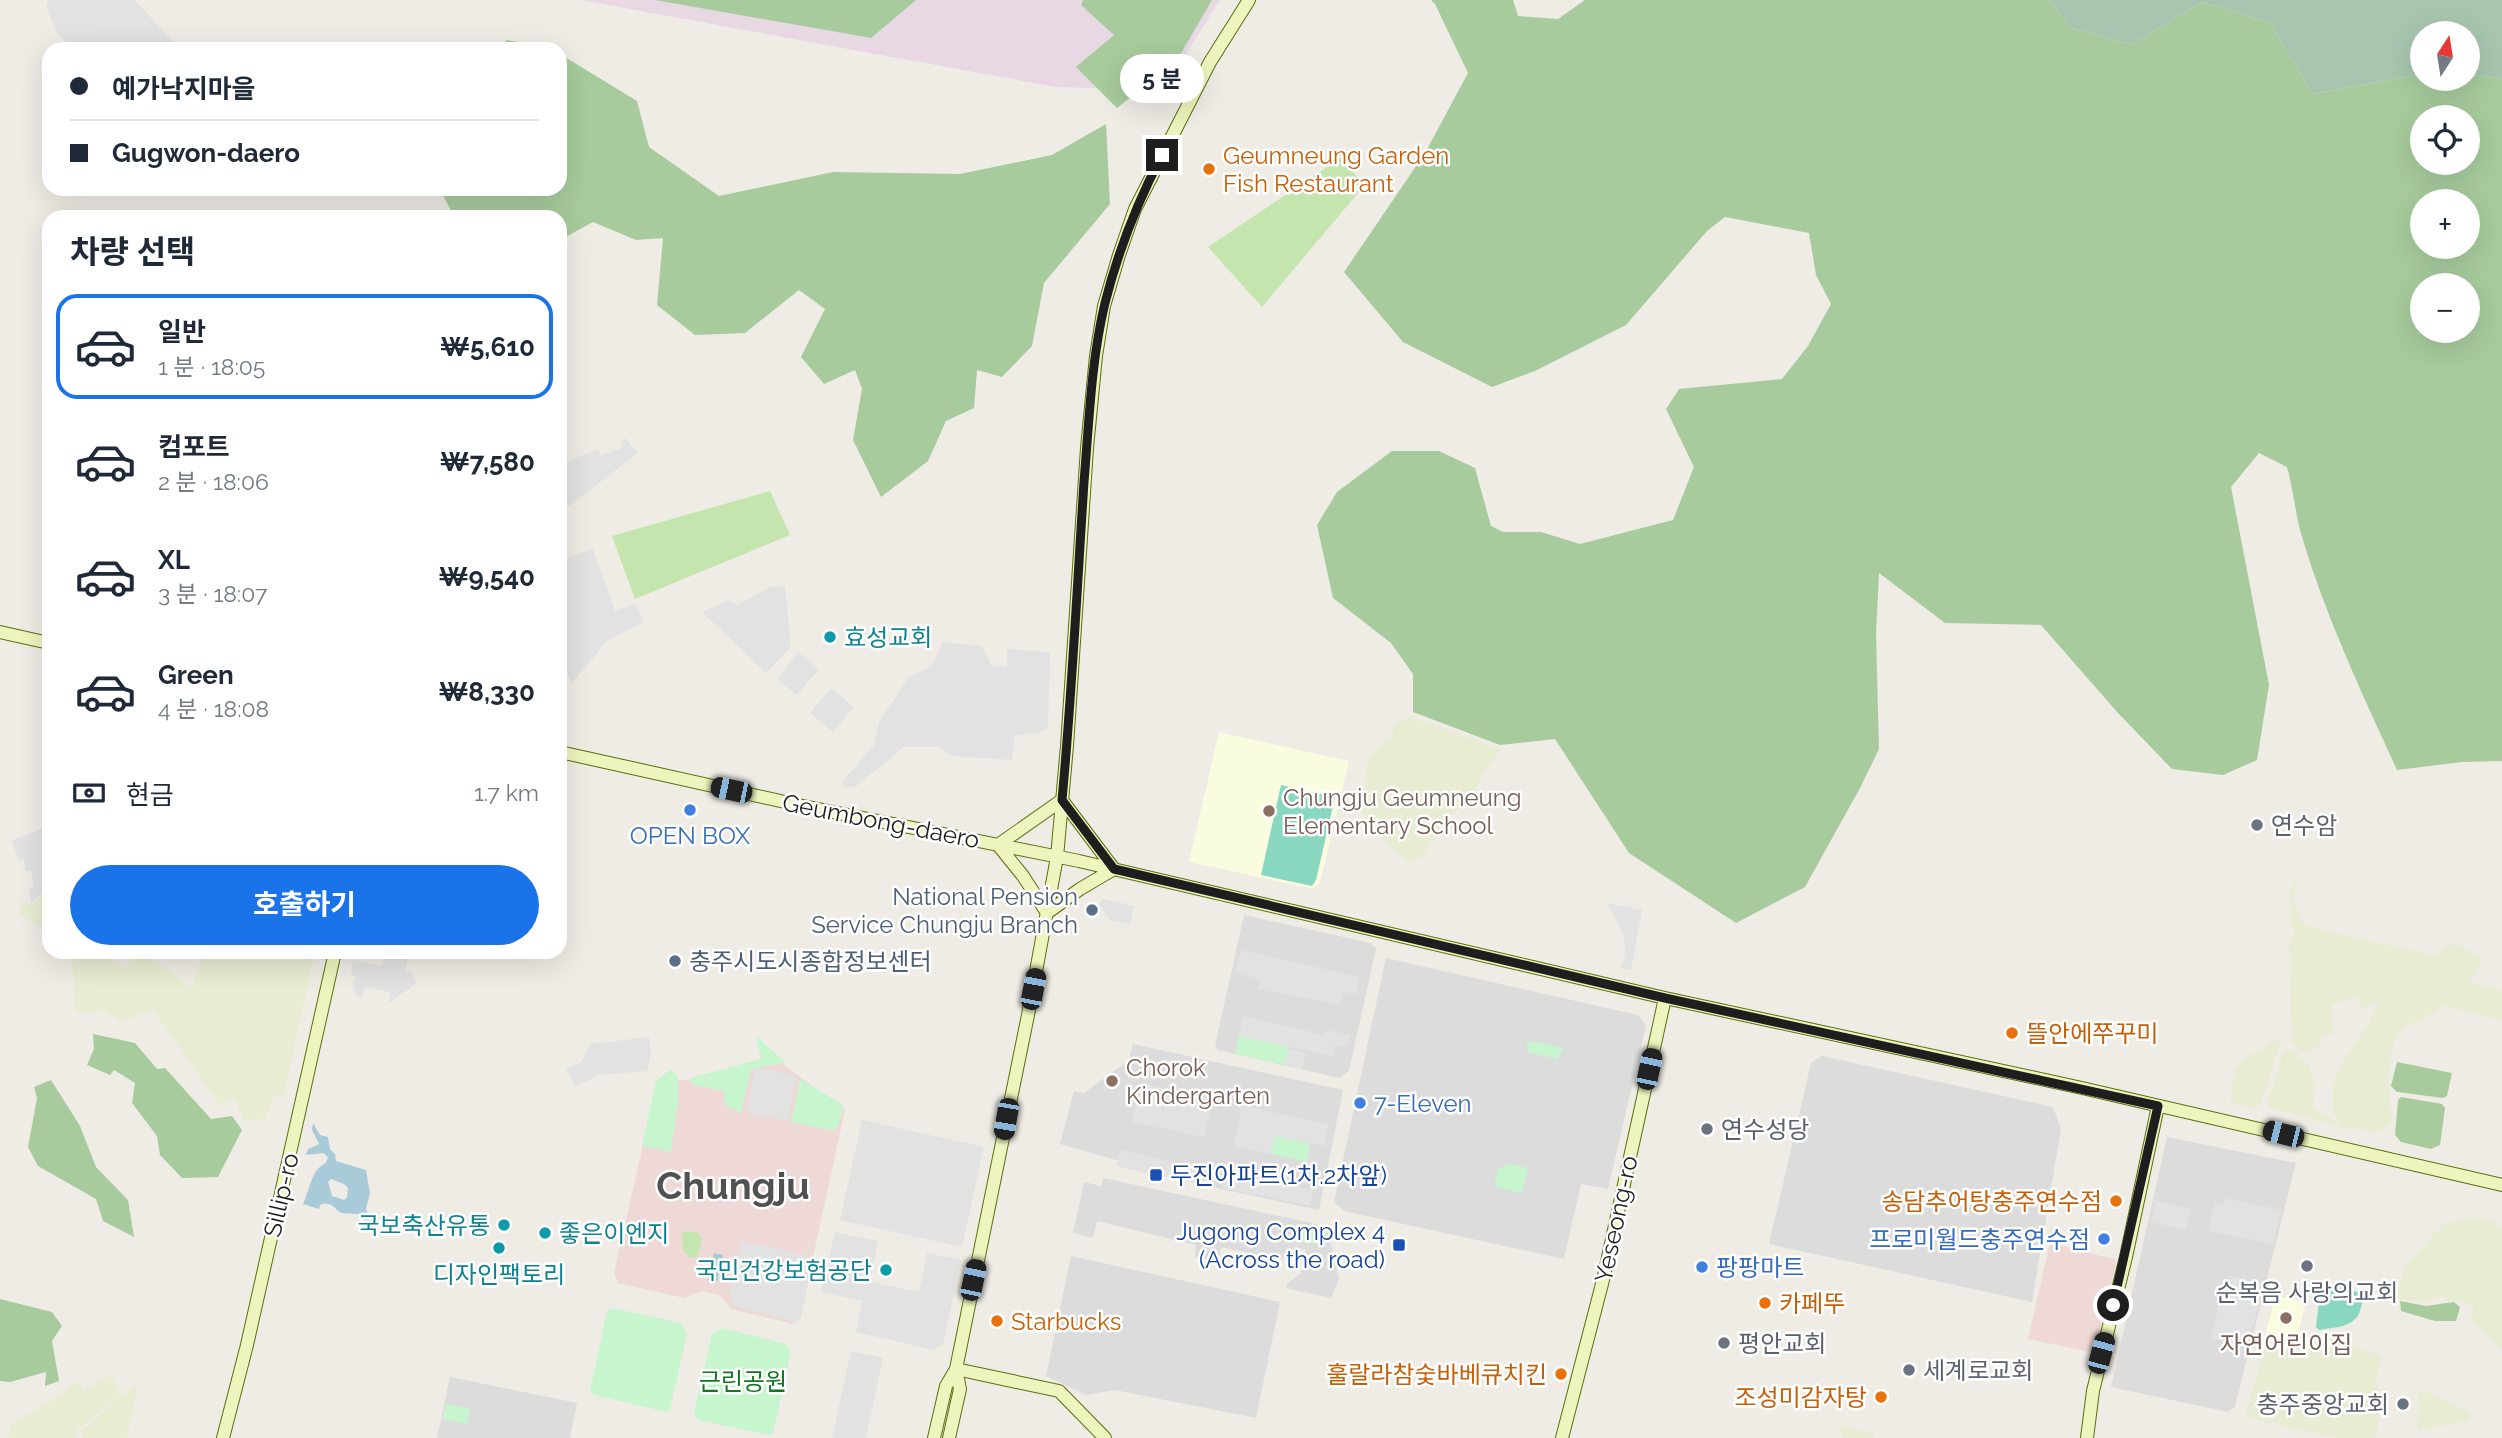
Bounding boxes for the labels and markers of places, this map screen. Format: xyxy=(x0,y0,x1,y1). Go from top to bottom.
place label: Geumneung Garden Fish Restaurant xyxy=(1223,141,1449,198)
marker: Geumneung Garden Fish Restaurant xyxy=(1201,161,1217,177)
place label: 효성교회 xyxy=(844,623,932,652)
marker: 효성교회 xyxy=(822,629,838,645)
place label: Chungju Geumneung Elementary School xyxy=(1283,783,1522,840)
marker: OPEN BOX xyxy=(682,802,698,818)
marker: Chungju Geumneung Elementary School xyxy=(1261,803,1277,819)
place label: 연수암 xyxy=(2271,811,2337,840)
marker: 연수암 xyxy=(2249,817,2265,833)
place label: OPEN BOX xyxy=(630,821,751,850)
place label: National Pension Service Chungju Branch xyxy=(811,882,1078,939)
marker: National Pension Service Chungju Branch xyxy=(1084,902,1100,918)
place label: 충주시도시종합정보센터 xyxy=(689,947,932,976)
marker: 충주시도시종합정보센터 xyxy=(667,953,683,969)
place label: 뜰안에쭈꾸미 xyxy=(2026,1019,2158,1048)
marker: 뜰안에쭈꾸미 xyxy=(2004,1025,2020,1041)
place label: Chorok Kindergarten xyxy=(1126,1053,1270,1110)
marker: Chorok Kindergarten xyxy=(1104,1073,1120,1089)
place label: 7-Eleven xyxy=(1374,1089,1472,1118)
marker: 7-Eleven xyxy=(1352,1095,1368,1111)
place label: 연수성당 xyxy=(1721,1115,1809,1144)
marker: 연수성당 xyxy=(1699,1121,1715,1137)
place label: 두진아파트(1차.2차앞) xyxy=(1170,1161,1387,1190)
marker: 두진아파트(1차.2차앞) xyxy=(1148,1167,1164,1183)
place label: 송담추어탕충주연수점 xyxy=(1881,1187,2102,1216)
marker: 송담추어탕충주연수점 xyxy=(2108,1193,2124,1209)
place label: 국보축산유통 xyxy=(358,1211,490,1240)
marker: 국보축산유통 xyxy=(496,1217,512,1233)
place label: Jugong Complex 4 (Across the road) xyxy=(1176,1217,1385,1274)
place label: 좋은이엔지 xyxy=(559,1219,669,1248)
marker: 좋은이엔지 xyxy=(537,1225,553,1241)
place label: 프로미월드충주연수점 xyxy=(1869,1225,2090,1254)
marker: 프로미월드충주연수점 xyxy=(2096,1231,2112,1247)
marker: Jugong Complex 4 (Across the road) xyxy=(1391,1237,1407,1253)
marker: 디자인팩토리 xyxy=(491,1240,507,1256)
place label: 팡팡마트 xyxy=(1716,1253,1804,1282)
place label: 국민건강보험공단 xyxy=(695,1256,872,1285)
marker: 순복음 사랑의교회 xyxy=(2299,1258,2315,1274)
marker: 팡팡마트 xyxy=(1694,1259,1710,1275)
place label: 디자인팩토리 xyxy=(433,1260,565,1289)
marker: 국민건강보험공단 xyxy=(878,1262,894,1278)
place label: 순복음 사랑의교회 xyxy=(2216,1278,2398,1307)
place label: 카페뚜 xyxy=(1779,1289,1845,1318)
marker: 카페뚜 xyxy=(1757,1295,1773,1311)
place label: Starbucks xyxy=(1011,1307,1121,1336)
marker: 자연어린이집 xyxy=(2278,1310,2294,1326)
marker: Starbucks xyxy=(989,1313,1005,1329)
place label: 평안교회 xyxy=(1738,1329,1826,1358)
place label: 자연어린이집 xyxy=(2220,1330,2352,1359)
marker: 평안교회 xyxy=(1716,1335,1732,1351)
place label: 세계로교회 xyxy=(1923,1356,2033,1385)
place label: 훌랄라참숯바베큐치킨 xyxy=(1326,1360,1547,1389)
marker: 세계로교회 xyxy=(1901,1362,1917,1378)
marker: 훌랄라참숯바베큐치킨 xyxy=(1553,1366,1569,1382)
place label: 조성미감자탕 xyxy=(1735,1383,1867,1412)
marker: 조성미감자탕 xyxy=(1873,1389,1889,1405)
place label: 충주중앙교회 xyxy=(2257,1390,2389,1419)
marker: 충주중앙교회 xyxy=(2395,1396,2411,1412)

